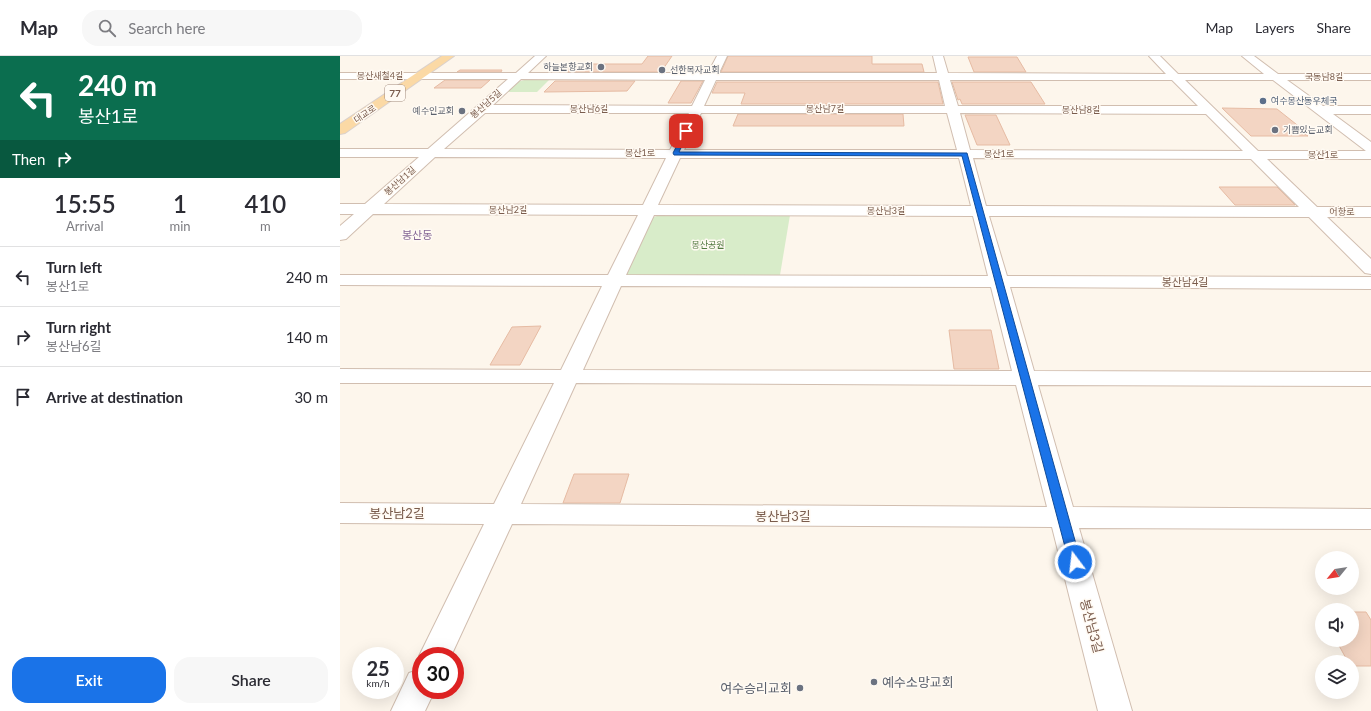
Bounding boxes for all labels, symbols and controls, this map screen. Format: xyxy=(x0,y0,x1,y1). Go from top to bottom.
search box xyxy=(82,10,362,46)
text: Map xyxy=(20,16,58,39)
icon: search xyxy=(96,17,118,39)
text: Search here xyxy=(128,19,206,37)
text: Map xyxy=(1205,19,1233,36)
text: Layers xyxy=(1255,19,1295,36)
text: Share xyxy=(1317,19,1351,36)
place label: 하늘본향교회 xyxy=(543,61,593,72)
marker: 하늘본향교회 xyxy=(596,62,606,72)
place label: 선한목자교회 xyxy=(670,64,720,75)
marker: 선한목자교회 xyxy=(657,65,667,75)
text: 240 m xyxy=(78,68,157,102)
street label: 봉산새철4길 xyxy=(357,70,403,81)
street label: 국동남8길 xyxy=(1305,71,1343,82)
icon: left xyxy=(12,72,64,124)
road number: 77 xyxy=(385,85,405,101)
street label: 봉산남5길 xyxy=(468,87,504,121)
place label: 여수봉산동우체국 xyxy=(1271,95,1338,106)
marker: 여수봉산동우체국 xyxy=(1258,96,1268,106)
street label: 대교로 xyxy=(351,102,378,125)
street label: 봉산남6길 xyxy=(570,103,608,114)
street label: 봉산남7길 xyxy=(806,103,844,114)
street label: 봉산남8길 xyxy=(1062,104,1100,115)
text: 봉산1로 xyxy=(78,105,138,127)
place label: 예수인교회 xyxy=(413,105,454,116)
marker: 예수인교회 xyxy=(457,106,467,116)
pin xyxy=(669,114,703,148)
icon: arrive xyxy=(675,120,697,142)
place label: 기쁨있는교회 xyxy=(1283,124,1333,135)
marker: 기쁨있는교회 xyxy=(1270,125,1280,135)
street label: 봉산1로 xyxy=(625,147,655,158)
icon: right xyxy=(53,148,75,170)
street label: 봉산1로 xyxy=(984,148,1014,159)
street label: 봉산1로 xyxy=(1308,149,1338,160)
text: Then xyxy=(12,150,45,168)
street label: 봉산남1길 xyxy=(382,164,418,198)
text: 15:55 xyxy=(54,189,116,218)
text: 1 xyxy=(173,189,187,218)
text: 410 xyxy=(244,189,286,218)
street label: 봉산남2길 xyxy=(489,204,527,215)
street label: 봉산남3길 xyxy=(867,205,905,216)
street label: 어항로 xyxy=(1330,206,1354,217)
text: Arrival xyxy=(66,218,103,234)
text: min xyxy=(169,218,191,234)
text: m xyxy=(260,218,271,234)
district label: 봉산동 xyxy=(402,228,432,241)
park label: 봉산공원 xyxy=(691,239,725,250)
text: Turn left xyxy=(46,258,102,276)
icon: left xyxy=(12,266,34,288)
text: 240 m xyxy=(286,268,328,286)
street label: 봉산남4길 xyxy=(1162,275,1208,288)
text: 봉산1로 xyxy=(46,278,89,294)
text: Turn right xyxy=(46,318,111,336)
icon: right xyxy=(12,326,34,348)
text: 140 m xyxy=(286,328,328,346)
text: 봉산남6길 xyxy=(46,338,101,354)
icon: arrive xyxy=(12,386,34,408)
text: Arrive at destination xyxy=(46,388,183,406)
text: 30 m xyxy=(294,388,328,406)
street label: 봉산남2길 xyxy=(369,505,425,521)
street label: 봉산남3길 xyxy=(755,508,811,524)
position arrow xyxy=(1054,541,1096,583)
north arrow xyxy=(1315,551,1359,595)
map controls xyxy=(1315,551,1359,699)
street label: 봉산남3길 xyxy=(1077,597,1107,655)
button: sound xyxy=(1315,603,1359,647)
speed limit sign: 30 xyxy=(412,647,464,699)
button: layers xyxy=(1315,655,1359,699)
text: 25 xyxy=(366,656,390,680)
button: Exit xyxy=(12,657,166,703)
button: Share xyxy=(174,657,328,703)
place label: 예수소망교회 xyxy=(882,674,954,690)
text: km/h xyxy=(366,677,390,689)
marker: 예수소망교회 xyxy=(869,677,879,687)
place label: 여수승리교회 xyxy=(720,680,792,696)
marker: 여수승리교회 xyxy=(795,683,805,693)

